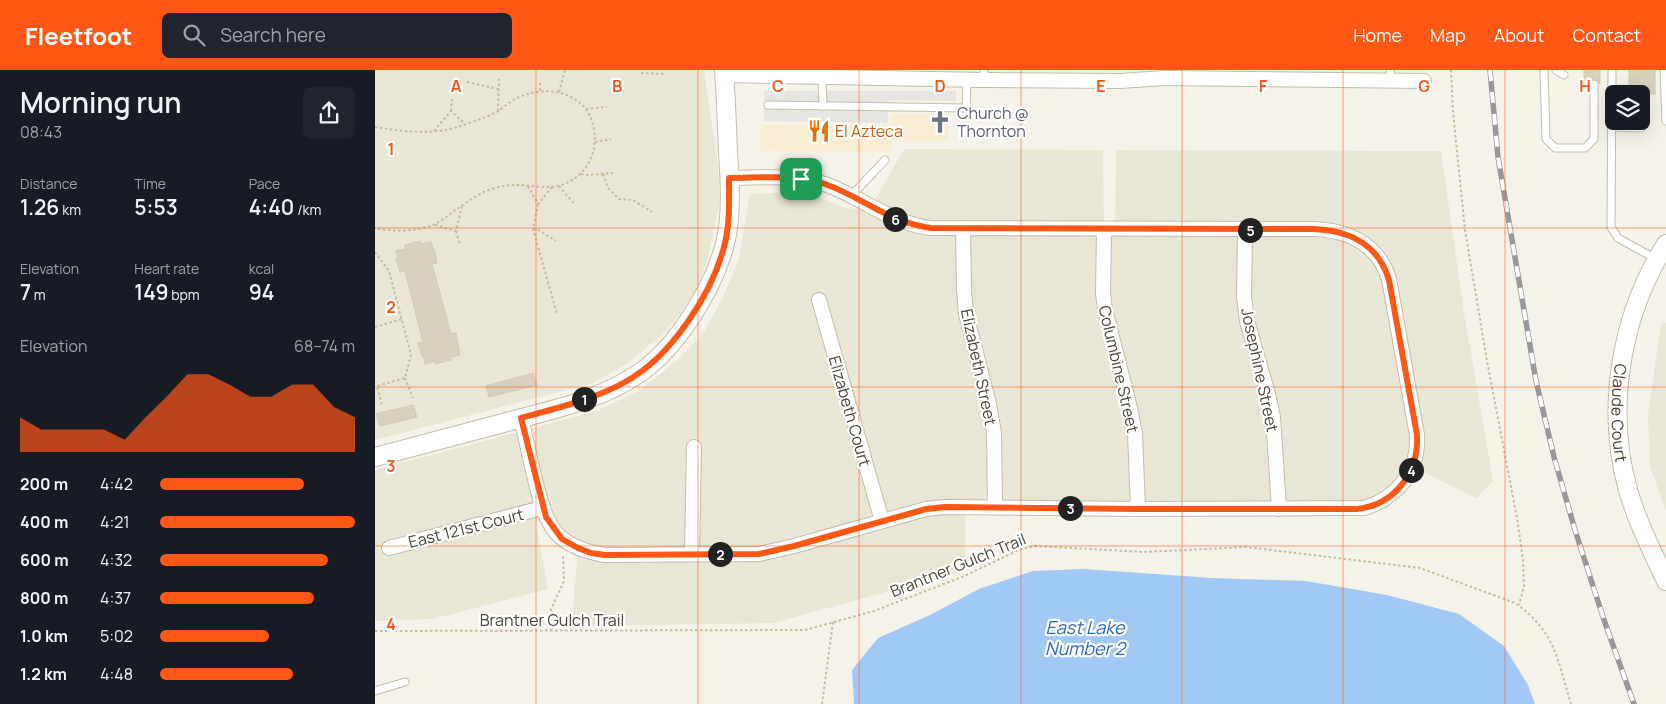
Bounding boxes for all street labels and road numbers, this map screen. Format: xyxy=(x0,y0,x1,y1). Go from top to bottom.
street label: Columbine Street xyxy=(1094,303,1144,435)
street label: Josephine Street xyxy=(1236,306,1284,434)
street label: Elizabeth Street xyxy=(956,307,1002,427)
street label: Elizabeth Court xyxy=(824,353,876,469)
street label: Claude Court xyxy=(1607,362,1633,464)
street label: East 121st Court xyxy=(406,503,526,553)
street label: Brantner Gulch Trail xyxy=(887,528,1029,602)
street label: Brantner Gulch Trail xyxy=(480,609,624,631)

